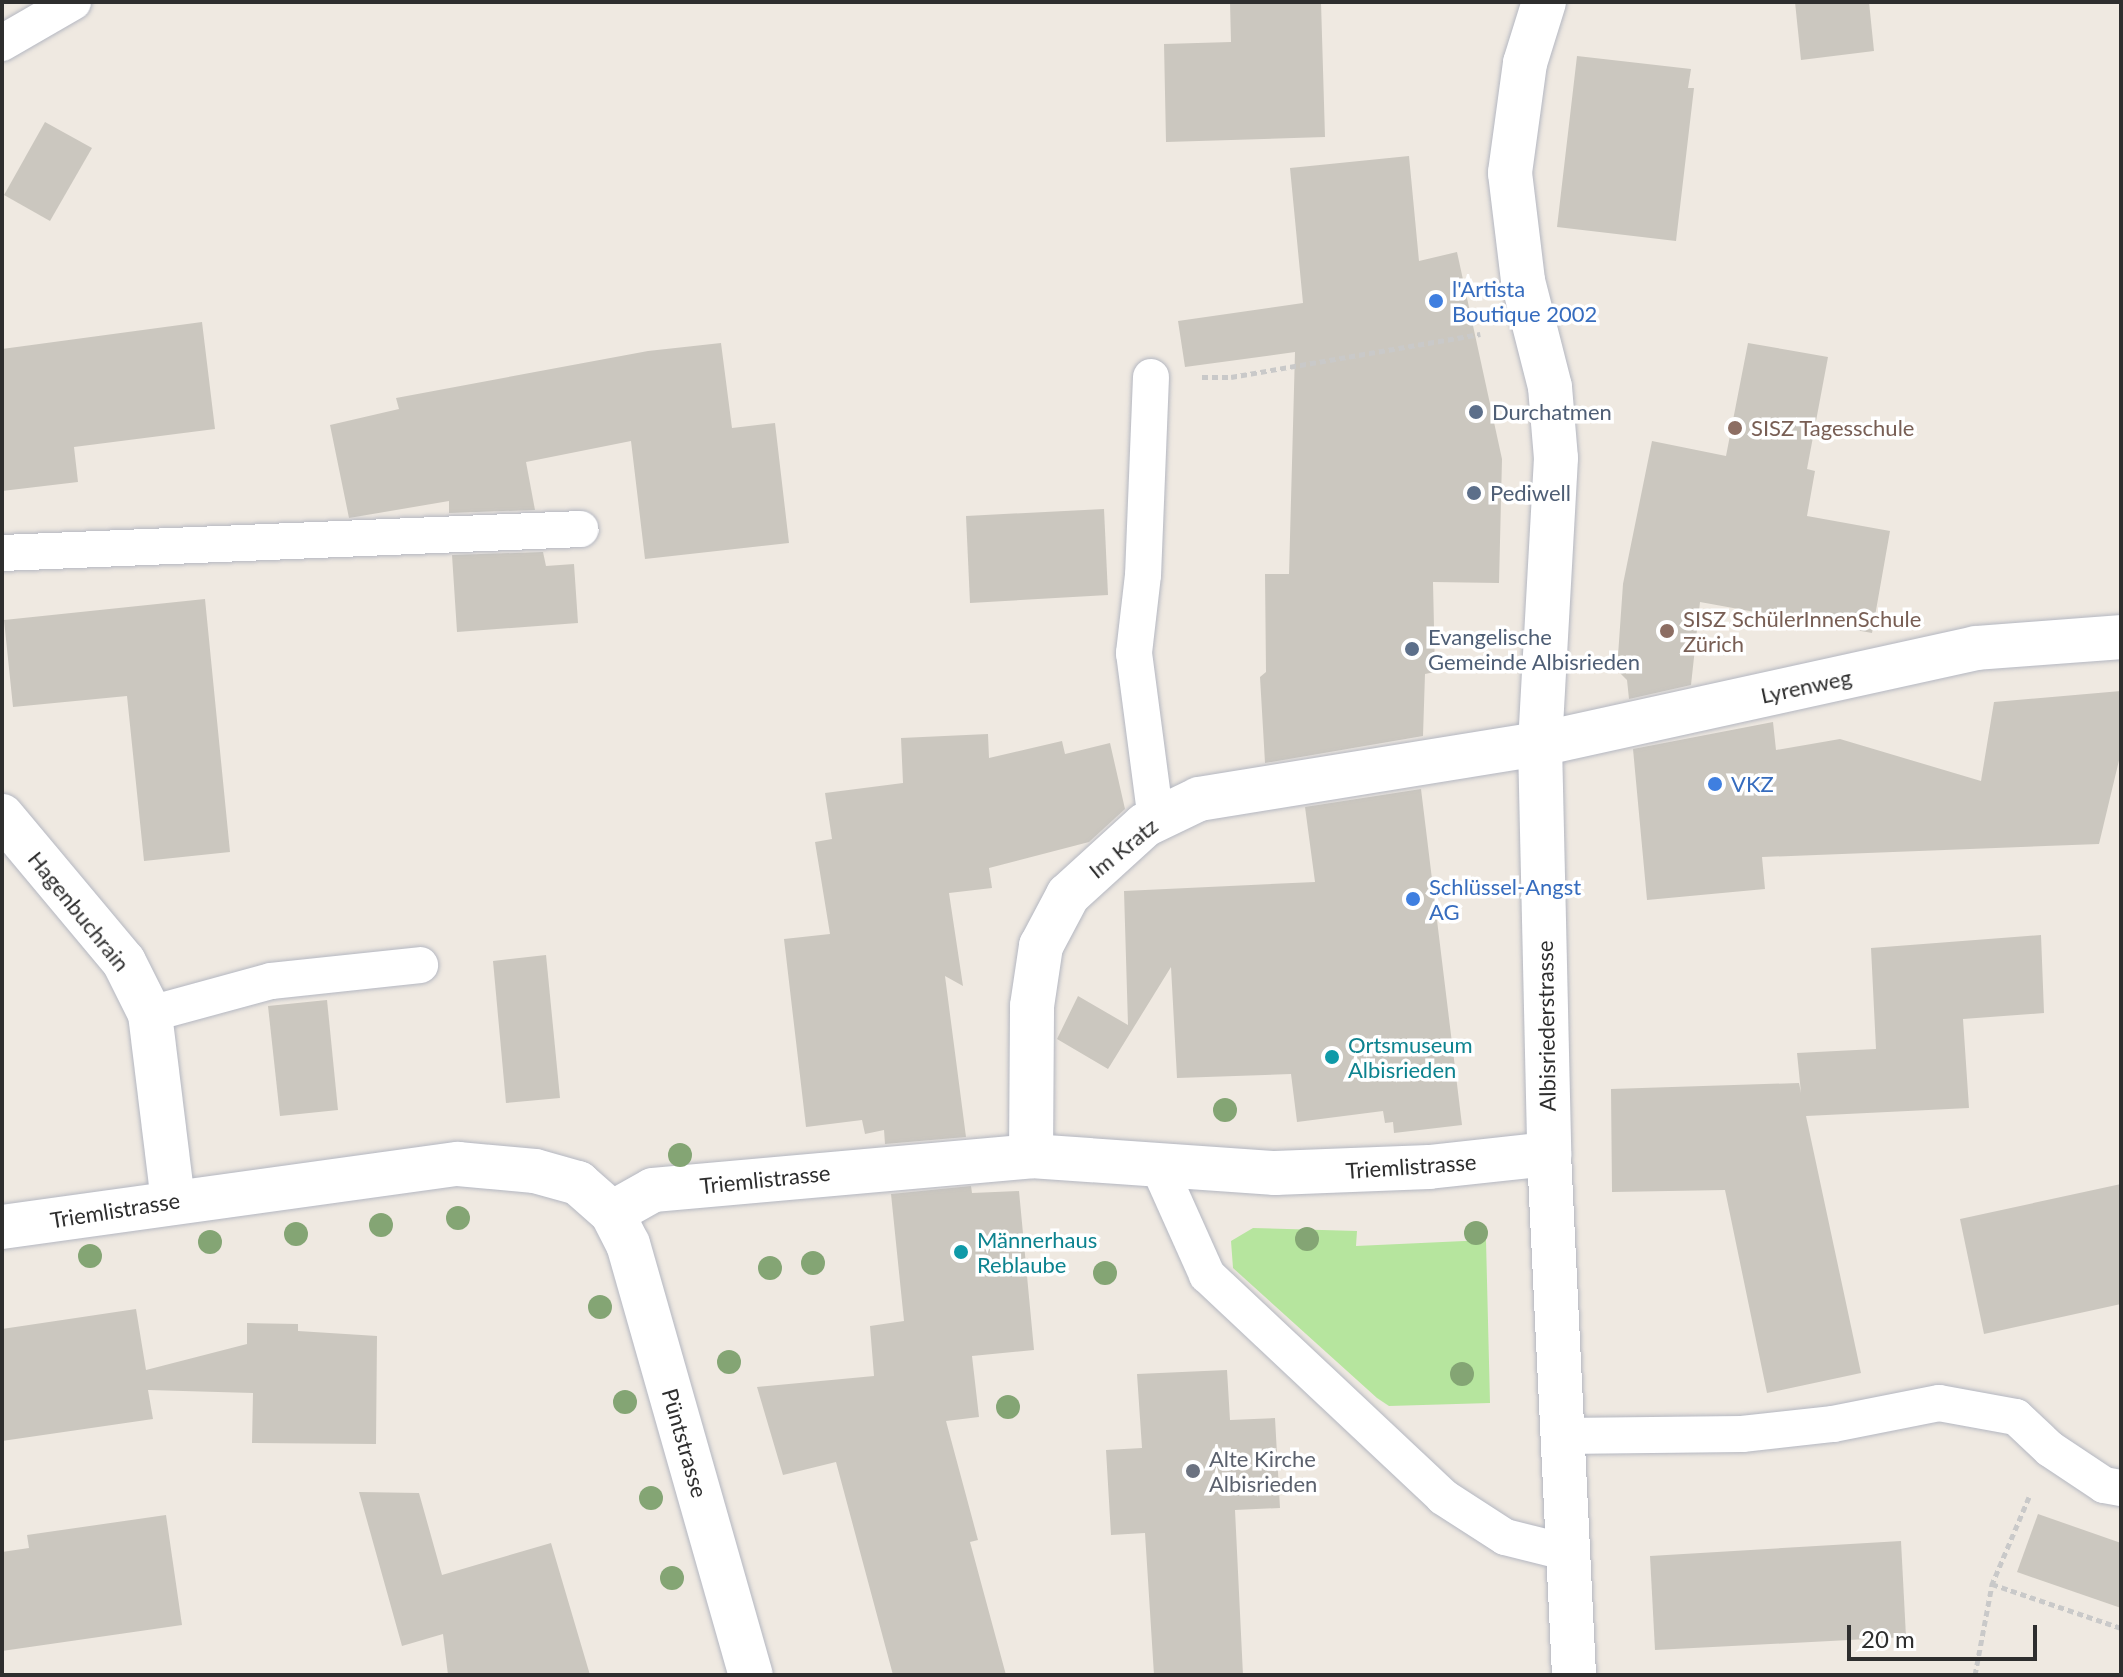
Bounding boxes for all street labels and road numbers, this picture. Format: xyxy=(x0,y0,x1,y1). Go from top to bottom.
street label: Lyrenweg xyxy=(1758,664,1854,708)
street label: Im Kratz xyxy=(1083,812,1163,884)
street label: Hagenbuchrain xyxy=(23,846,135,976)
street label: Albisriederstrasse xyxy=(1531,940,1561,1112)
street label: Triemlistrasse xyxy=(1345,1148,1477,1184)
street label: Triemlistrasse xyxy=(699,1159,831,1199)
street label: Triemlistrasse xyxy=(48,1187,182,1233)
street label: Püntstrasse xyxy=(657,1385,713,1501)

